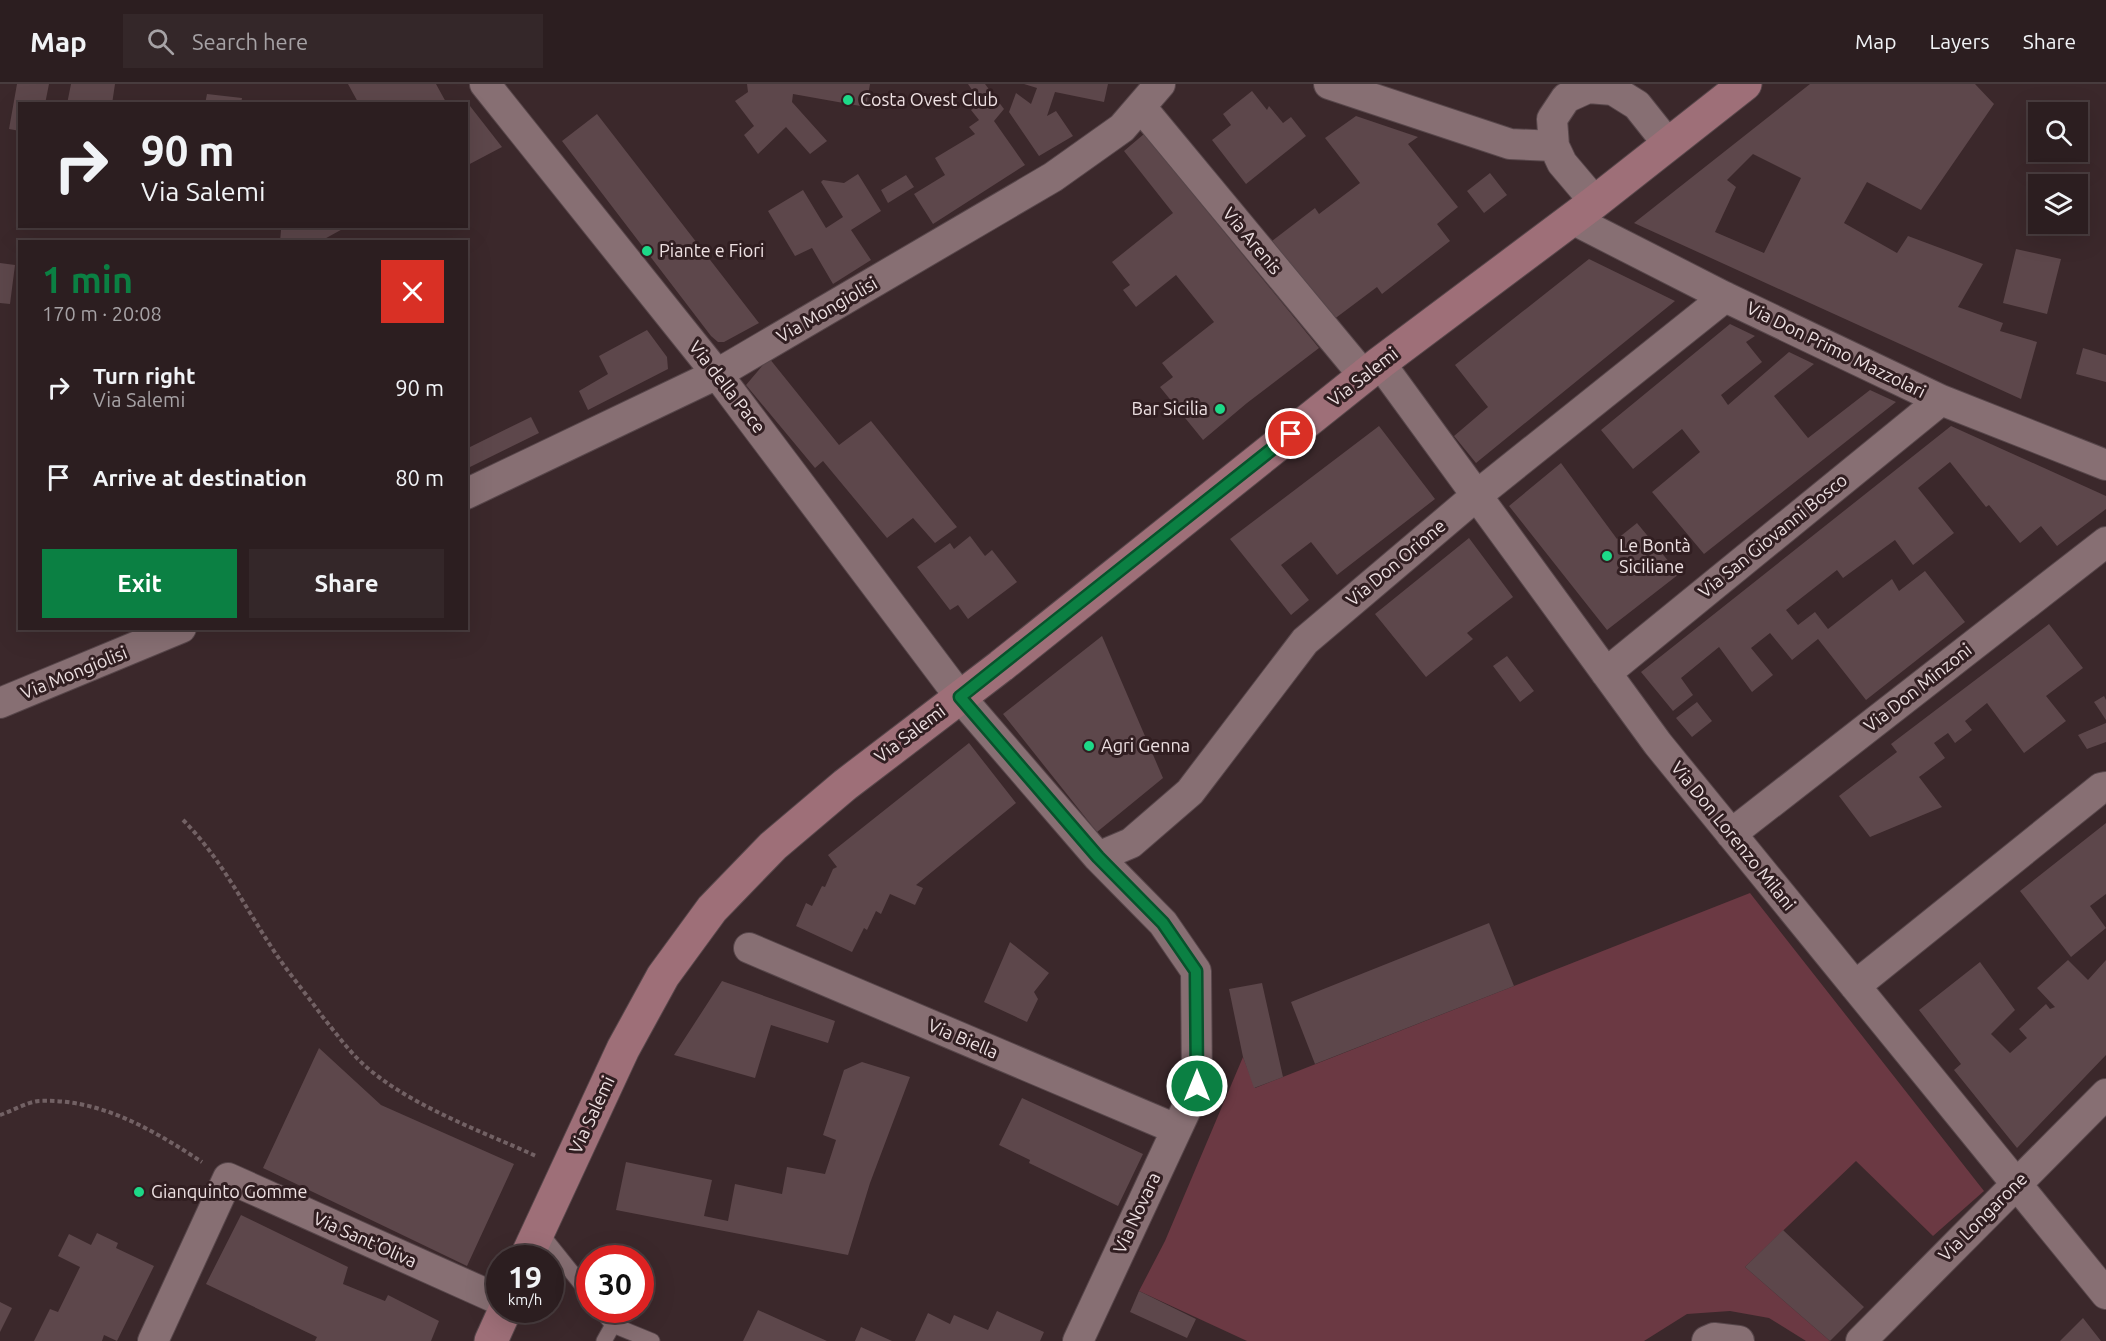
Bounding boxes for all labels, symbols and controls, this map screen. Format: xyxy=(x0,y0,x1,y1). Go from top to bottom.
search box xyxy=(123,14,543,68)
icon: search xyxy=(144,25,177,58)
text: Map xyxy=(30,26,87,57)
text: Search here xyxy=(192,29,308,54)
text: Map xyxy=(1855,29,1896,53)
text: Layers xyxy=(1929,29,1990,53)
text: Share xyxy=(2023,29,2076,53)
place label: Costa Ovest Club xyxy=(860,89,998,109)
marker: Costa Ovest Club xyxy=(841,93,855,107)
map controls xyxy=(2028,102,2088,234)
button: search xyxy=(2028,102,2088,162)
icon: right xyxy=(42,126,120,204)
text: 90 m xyxy=(141,127,235,174)
button: layers xyxy=(2028,174,2088,234)
text: Via Salemi xyxy=(141,176,266,206)
street label: Via Arenis xyxy=(1219,203,1286,278)
place label: Piante e Fiori xyxy=(659,240,764,260)
marker: Piante e Fiori xyxy=(640,244,654,258)
text: 1 min xyxy=(42,259,133,300)
button: close xyxy=(381,260,444,323)
street label: Via Mongiolisi xyxy=(773,272,880,346)
street label: Via Don Primo Mazzolari xyxy=(1744,297,1929,401)
text: 170 m · 20:08 xyxy=(42,302,162,325)
street label: Via della Pace xyxy=(686,336,770,436)
street label: Via Salemi xyxy=(1324,343,1401,410)
text: Turn right xyxy=(93,363,195,388)
icon: right xyxy=(42,371,75,404)
text: 90 m xyxy=(395,375,444,400)
text: Via Salemi xyxy=(93,388,185,411)
place label: Bar Sicilia xyxy=(1131,398,1208,418)
marker: Bar Sicilia xyxy=(1213,402,1227,416)
pin xyxy=(1265,408,1316,459)
icon: arrive xyxy=(1274,417,1307,450)
icon: arrive xyxy=(42,461,75,494)
text: Arrive at destination xyxy=(93,465,307,490)
text: 80 m xyxy=(395,465,444,490)
street label: Via San Giovanni Bosco xyxy=(1694,469,1851,601)
street label: Via Don Orione xyxy=(1342,515,1449,610)
place label: Le Bontà Siciliane xyxy=(1619,535,1691,576)
button: Exit xyxy=(42,549,237,618)
button: Share xyxy=(249,549,444,618)
marker: Le Bontà Siciliane xyxy=(1600,549,1614,563)
street label: Via Don Minzoni xyxy=(1860,639,1975,735)
street label: Via Mongiolisi xyxy=(18,642,130,702)
street label: Via Salemi xyxy=(870,700,949,766)
place label: Agri Genna xyxy=(1101,735,1190,755)
marker: Agri Genna xyxy=(1082,739,1096,753)
street label: Via Don Lorenzo Milani xyxy=(1668,757,1800,914)
street label: Via Biella xyxy=(925,1014,1001,1062)
position arrow xyxy=(1165,1054,1229,1118)
street label: Via Salemi xyxy=(564,1073,618,1156)
street label: Via Longarone xyxy=(1934,1168,2031,1265)
street label: Via Novara xyxy=(1109,1169,1164,1256)
place label: Gianquinto Gomme xyxy=(151,1181,307,1201)
marker: Gianquinto Gomme xyxy=(132,1185,146,1199)
street label: Via Sant'Oliva xyxy=(311,1207,420,1271)
speed limit sign: 30 xyxy=(576,1245,654,1323)
text: 19 xyxy=(508,1260,542,1294)
text: km/h xyxy=(508,1291,542,1308)

